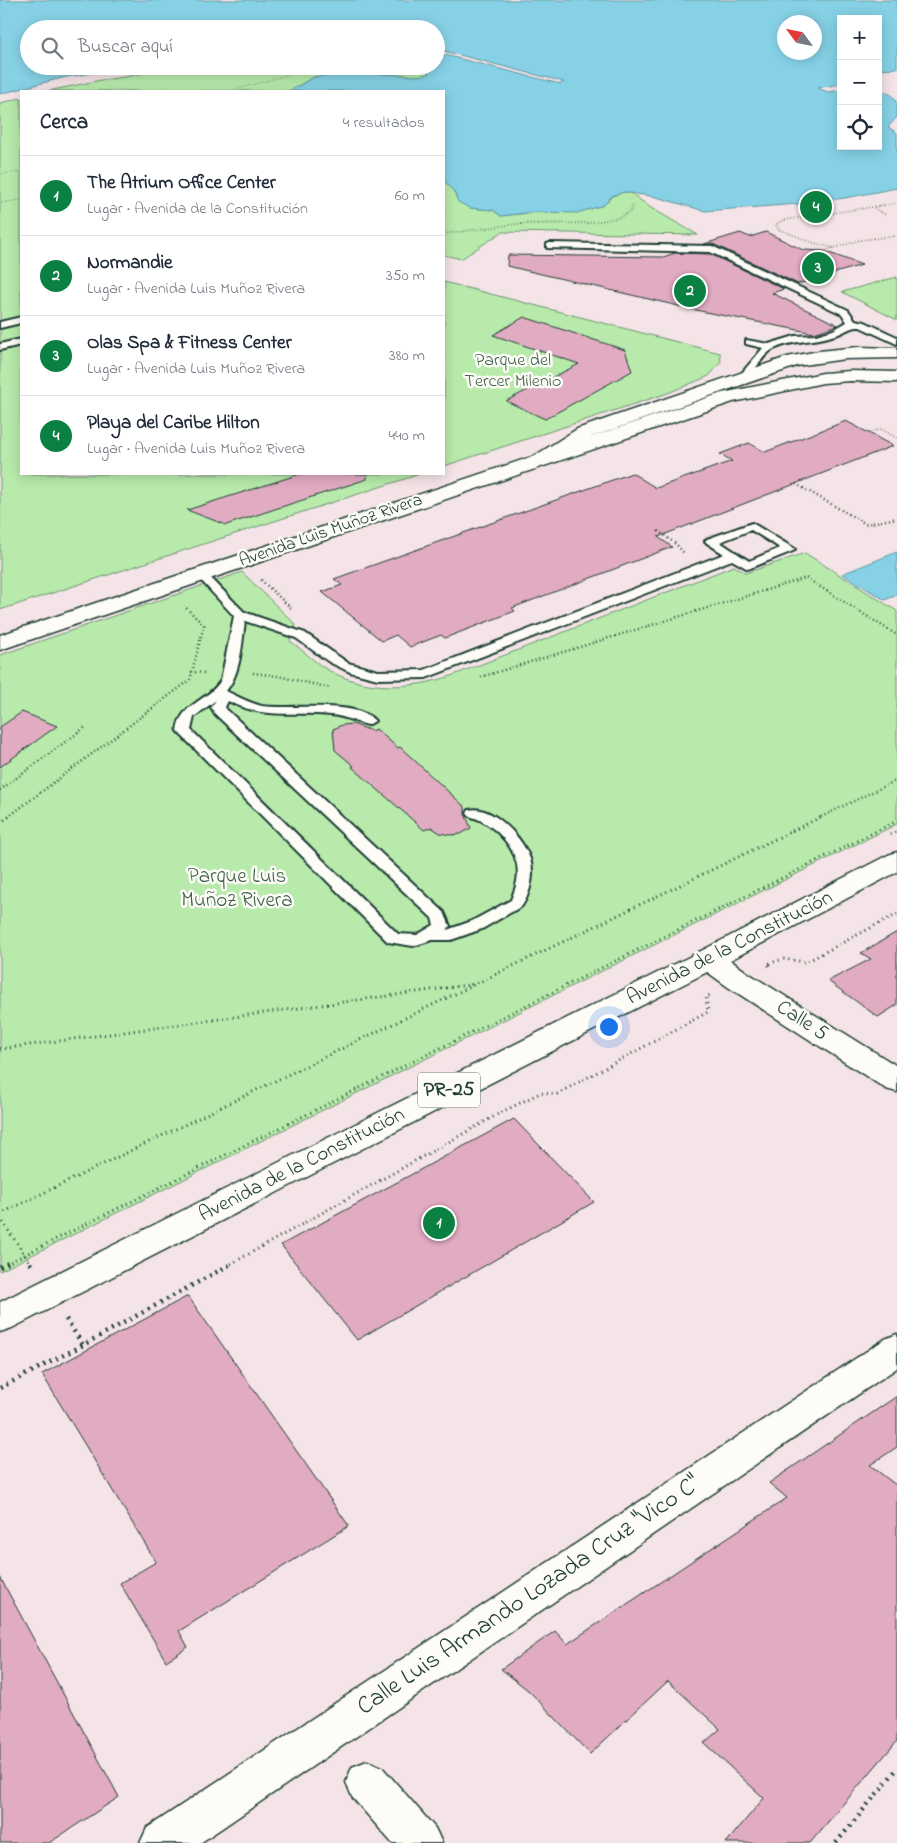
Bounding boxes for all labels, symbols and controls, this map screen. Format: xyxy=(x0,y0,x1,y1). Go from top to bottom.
north arrow xyxy=(777,15,822,60)
map controls xyxy=(837,15,882,150)
button: + xyxy=(837,15,882,60)
search box xyxy=(20,20,445,75)
icon: search xyxy=(38,34,66,62)
text: Buscar aquí xyxy=(78,34,173,61)
button: − xyxy=(837,60,882,105)
button: locate xyxy=(837,105,882,150)
text: Cerca xyxy=(40,108,88,138)
text: 4 resultados xyxy=(343,111,425,135)
text: The Atrium Office Center xyxy=(87,170,276,197)
text: 1 xyxy=(53,184,59,208)
text: 60 m xyxy=(395,184,425,208)
pin: 4 xyxy=(800,188,832,226)
text: Lugar · Avenida de la Constitución xyxy=(87,197,308,221)
pin: 3 xyxy=(802,249,834,287)
text: Normandie xyxy=(87,250,173,277)
text: 2 xyxy=(52,264,60,288)
text: 350 m xyxy=(386,264,425,288)
pin: 2 xyxy=(674,272,706,310)
text: Lugar · Avenida Luis Muñoz Rivera xyxy=(87,277,305,301)
text: Olas Spa & Fitness Center xyxy=(87,330,292,357)
text: 3 xyxy=(53,344,59,368)
text: 380 m xyxy=(389,344,425,368)
park label: Parque del Tercer Milenio xyxy=(465,348,561,395)
text: Lugar · Avenida Luis Muñoz Rivera xyxy=(87,357,305,381)
text: Playa del Caribe Hilton xyxy=(87,410,260,437)
text: 4 xyxy=(53,424,59,448)
text: 440 m xyxy=(388,424,425,448)
text: Lugar · Avenida Luis Muñoz Rivera xyxy=(87,437,305,461)
street label: Avenida Luis Muñoz Rivera xyxy=(236,487,426,575)
park label: Parque Luis Muñoz Rivera xyxy=(181,862,293,916)
street label: Avenida de la Constitución xyxy=(622,883,838,1013)
street label: Calle 5 xyxy=(770,993,834,1049)
your location xyxy=(596,1014,622,1040)
road number: PR-25 xyxy=(418,1072,480,1108)
street label: Avenida de la Constitución xyxy=(194,1100,410,1230)
pin: 1 xyxy=(423,1204,455,1242)
street label: Calle Luis Armando Lozada Cruz "Vico C" xyxy=(350,1467,708,1725)

